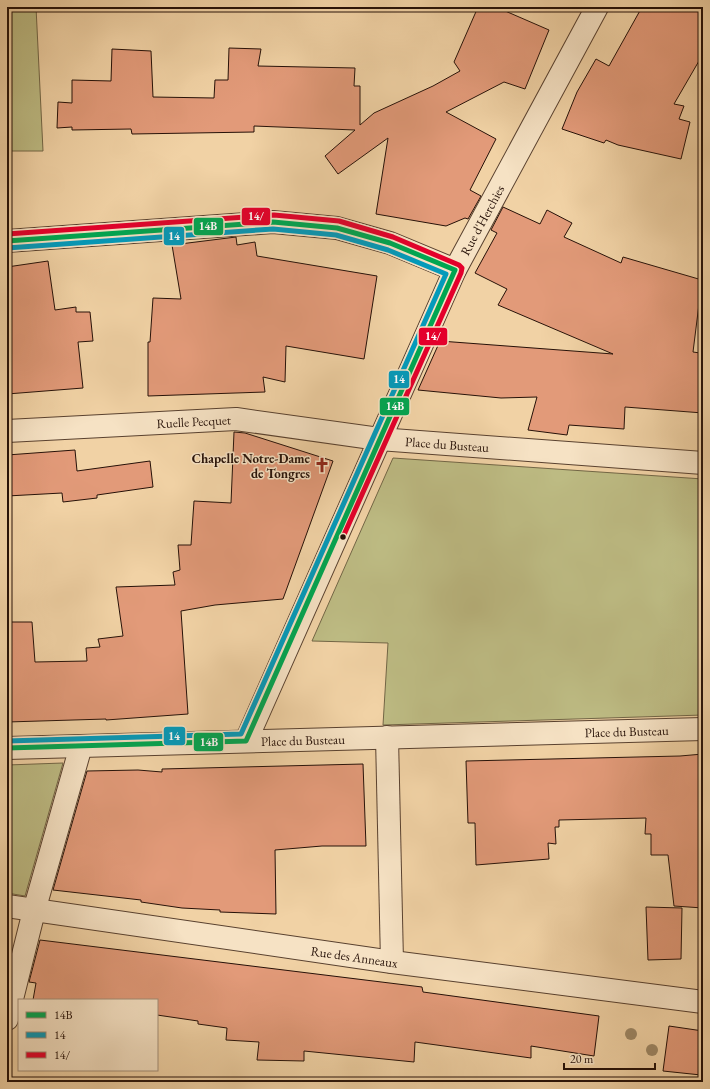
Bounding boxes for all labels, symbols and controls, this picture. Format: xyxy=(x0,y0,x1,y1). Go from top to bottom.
street label: Rue d'Herchies xyxy=(457,182,508,258)
line badge: 14/ xyxy=(241,207,271,226)
text: 14/ xyxy=(248,209,265,223)
line badge: 14B xyxy=(193,217,224,236)
text: 14B xyxy=(199,219,217,233)
line badge: 14 xyxy=(163,226,185,246)
text: 14 xyxy=(168,229,180,243)
line badge: 14/ xyxy=(418,327,448,346)
text: 14/ xyxy=(425,329,442,343)
line badge: 14 xyxy=(388,370,410,389)
text: 14 xyxy=(393,372,405,386)
line badge: 14B xyxy=(379,397,410,416)
text: 14B xyxy=(386,399,404,413)
street label: Ruelle Pecquet xyxy=(156,411,231,432)
street label: Place du Busteau xyxy=(404,433,490,456)
place label: Chapelle Notre-Dame de Tongres xyxy=(192,450,311,482)
church icon: Chapelle Notre-Dame de Tongres xyxy=(313,456,331,474)
unlabelled marker xyxy=(338,532,348,542)
street label: Place du Busteau xyxy=(584,722,669,741)
line badge: 14 xyxy=(163,726,186,746)
text: 14 xyxy=(168,729,180,743)
street label: Place du Busteau xyxy=(261,731,345,750)
line badge: 14B xyxy=(193,732,224,752)
text: 14B xyxy=(200,735,218,749)
street label: Rue des Anneaux xyxy=(310,942,399,972)
legend xyxy=(18,999,158,1071)
text: 14B xyxy=(54,1007,73,1023)
text: 14 xyxy=(54,1027,66,1043)
scale bar xyxy=(564,1045,655,1071)
text: 14/ xyxy=(54,1047,71,1063)
text: 20 m xyxy=(570,1051,594,1067)

